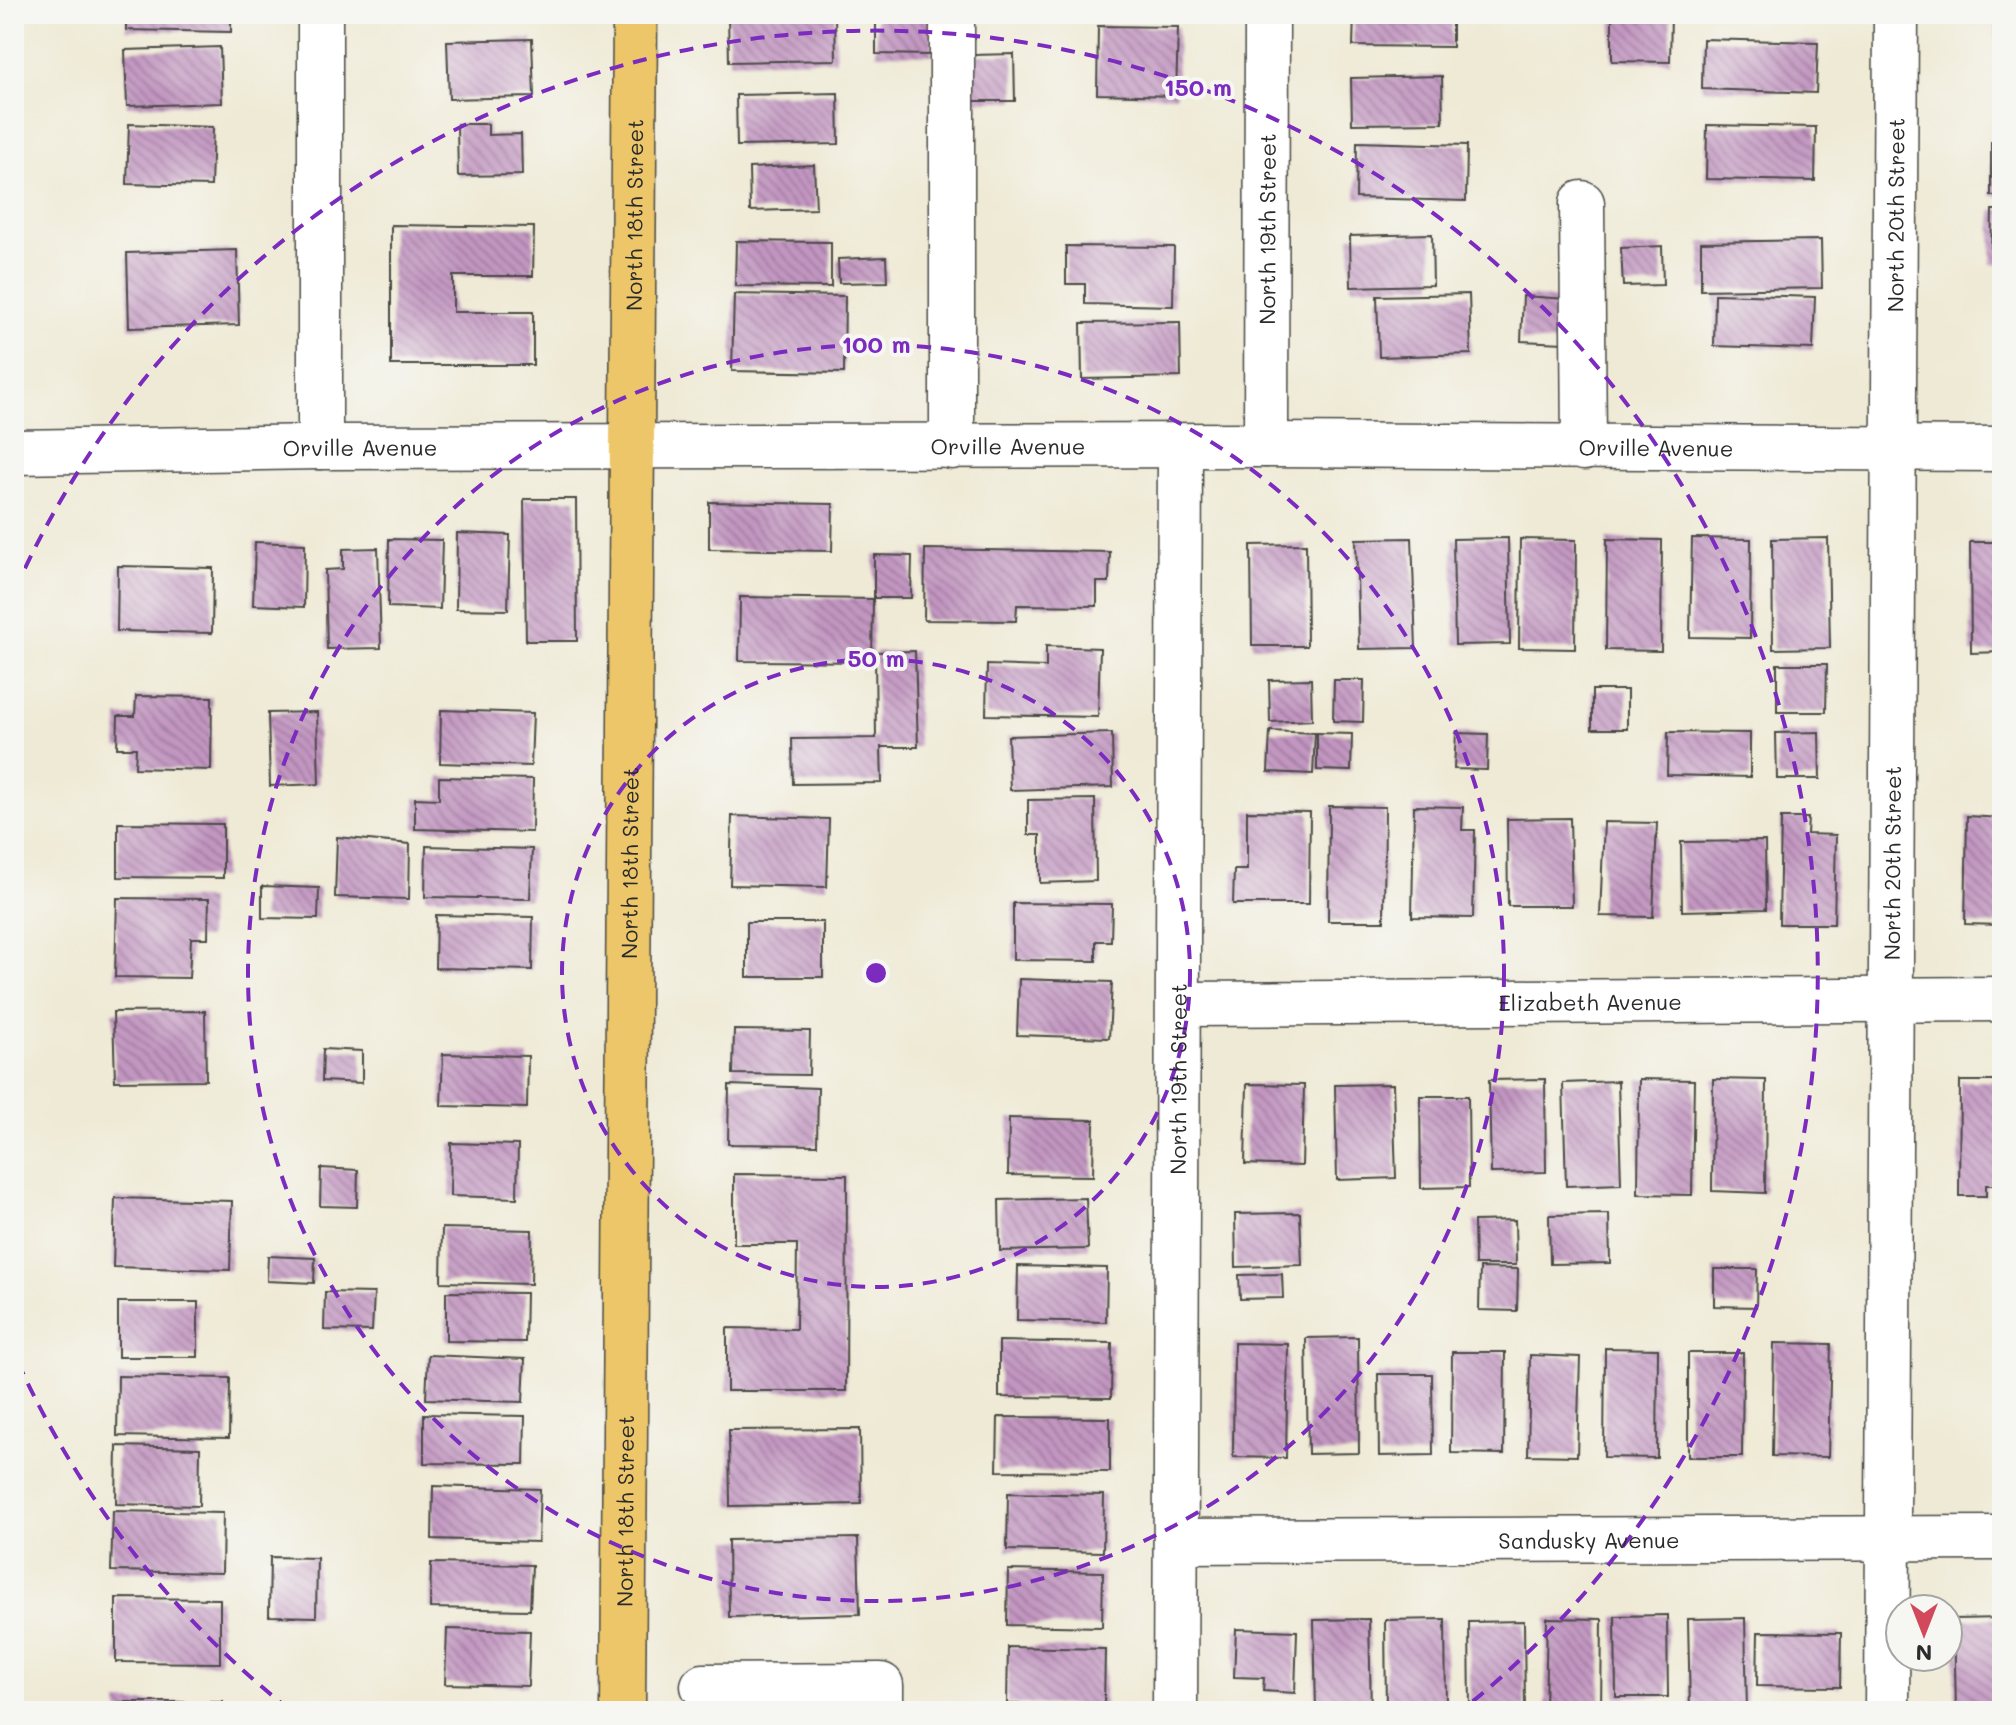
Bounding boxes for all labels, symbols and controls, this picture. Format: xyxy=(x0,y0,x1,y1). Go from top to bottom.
text: 150 m xyxy=(1164,71,1232,102)
street label: North 20th Street xyxy=(1880,118,1910,312)
street label: North 18th Street xyxy=(618,119,649,311)
street label: North 19th Street xyxy=(1252,133,1281,325)
text: 100 m xyxy=(841,328,911,359)
street label: Orville Avenue xyxy=(931,431,1085,460)
street label: Orville Avenue xyxy=(282,432,437,462)
street label: Orville Avenue xyxy=(1578,432,1733,462)
text: 50 m xyxy=(847,642,905,673)
street label: North 20th Street xyxy=(1876,766,1907,960)
street label: North 18th Street xyxy=(614,767,644,959)
centre of rings xyxy=(862,959,890,987)
street label: North 19th Street xyxy=(1163,983,1192,1175)
street label: Elizabeth Avenue xyxy=(1498,986,1682,1017)
street label: North 18th Street xyxy=(609,1415,640,1607)
street label: Sandusky Avenue xyxy=(1498,1525,1680,1554)
north arrow xyxy=(1884,1593,1964,1673)
text: N xyxy=(1916,1639,1932,1668)

